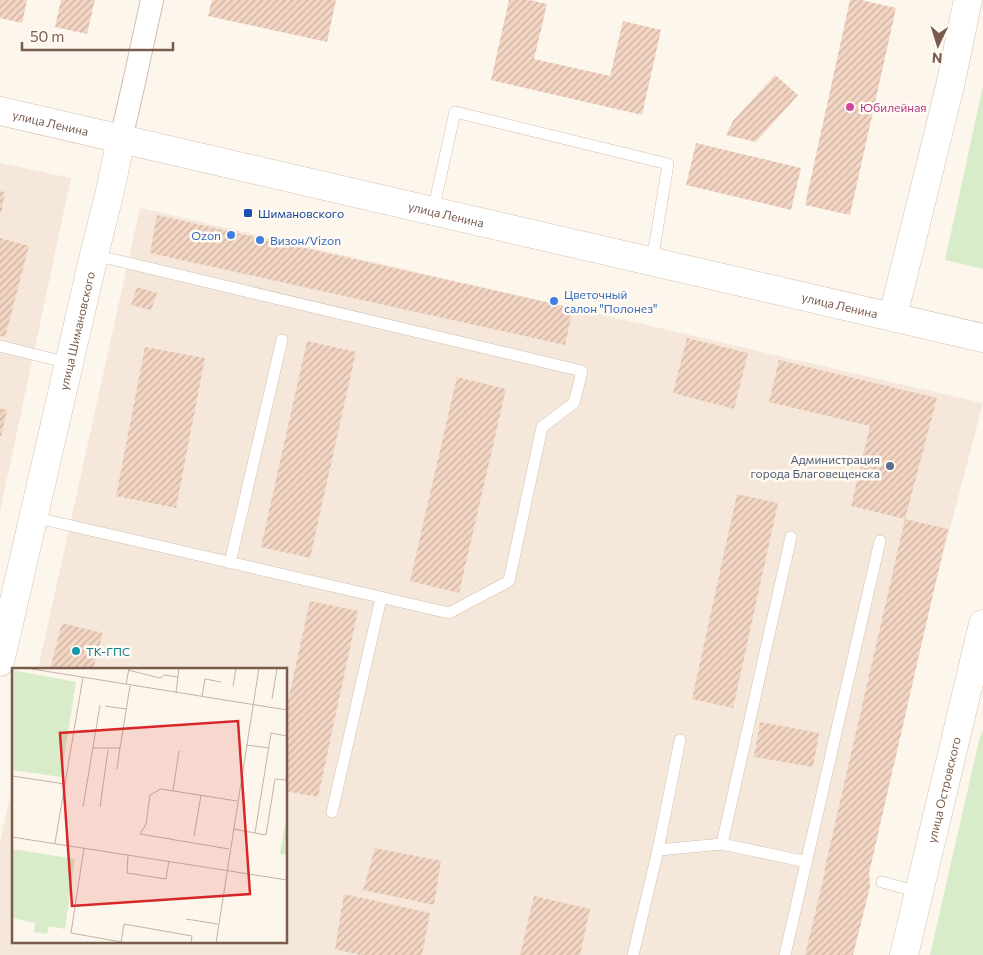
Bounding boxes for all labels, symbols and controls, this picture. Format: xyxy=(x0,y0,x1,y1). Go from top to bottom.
scale bar xyxy=(22,20,174,52)
north arrow xyxy=(913,20,963,70)
text: 50 m xyxy=(30,27,64,45)
text: N xyxy=(931,50,943,67)
place label: Юбилейная xyxy=(860,100,927,114)
marker: Юбилейная xyxy=(844,101,856,113)
street label: улица Ленина xyxy=(11,107,90,138)
street label: улица Ленина xyxy=(407,199,486,230)
place label: Шимановского xyxy=(258,206,344,220)
marker: Шимановского xyxy=(242,207,254,219)
place label: Ozon xyxy=(191,228,221,242)
marker: Ozon xyxy=(225,229,237,241)
place label: Визон/Vizon xyxy=(270,233,341,247)
marker: Визон/Vizon xyxy=(254,234,266,246)
street label: улица Шимановского xyxy=(56,270,97,391)
place label: Цветочный салон "Полонез" xyxy=(564,287,657,315)
street label: улица Ленина xyxy=(801,289,879,320)
marker: Цветочный салон "Полонез" xyxy=(548,295,560,307)
place label: Администрация города Благовещенска xyxy=(750,452,880,480)
marker: Администрация города Благовещенска xyxy=(884,460,896,472)
place label: ТК-ГПС xyxy=(86,644,130,658)
marker: ТК-ГПС xyxy=(70,645,82,657)
inset map xyxy=(12,668,288,942)
street label: улица Островского xyxy=(924,735,963,844)

